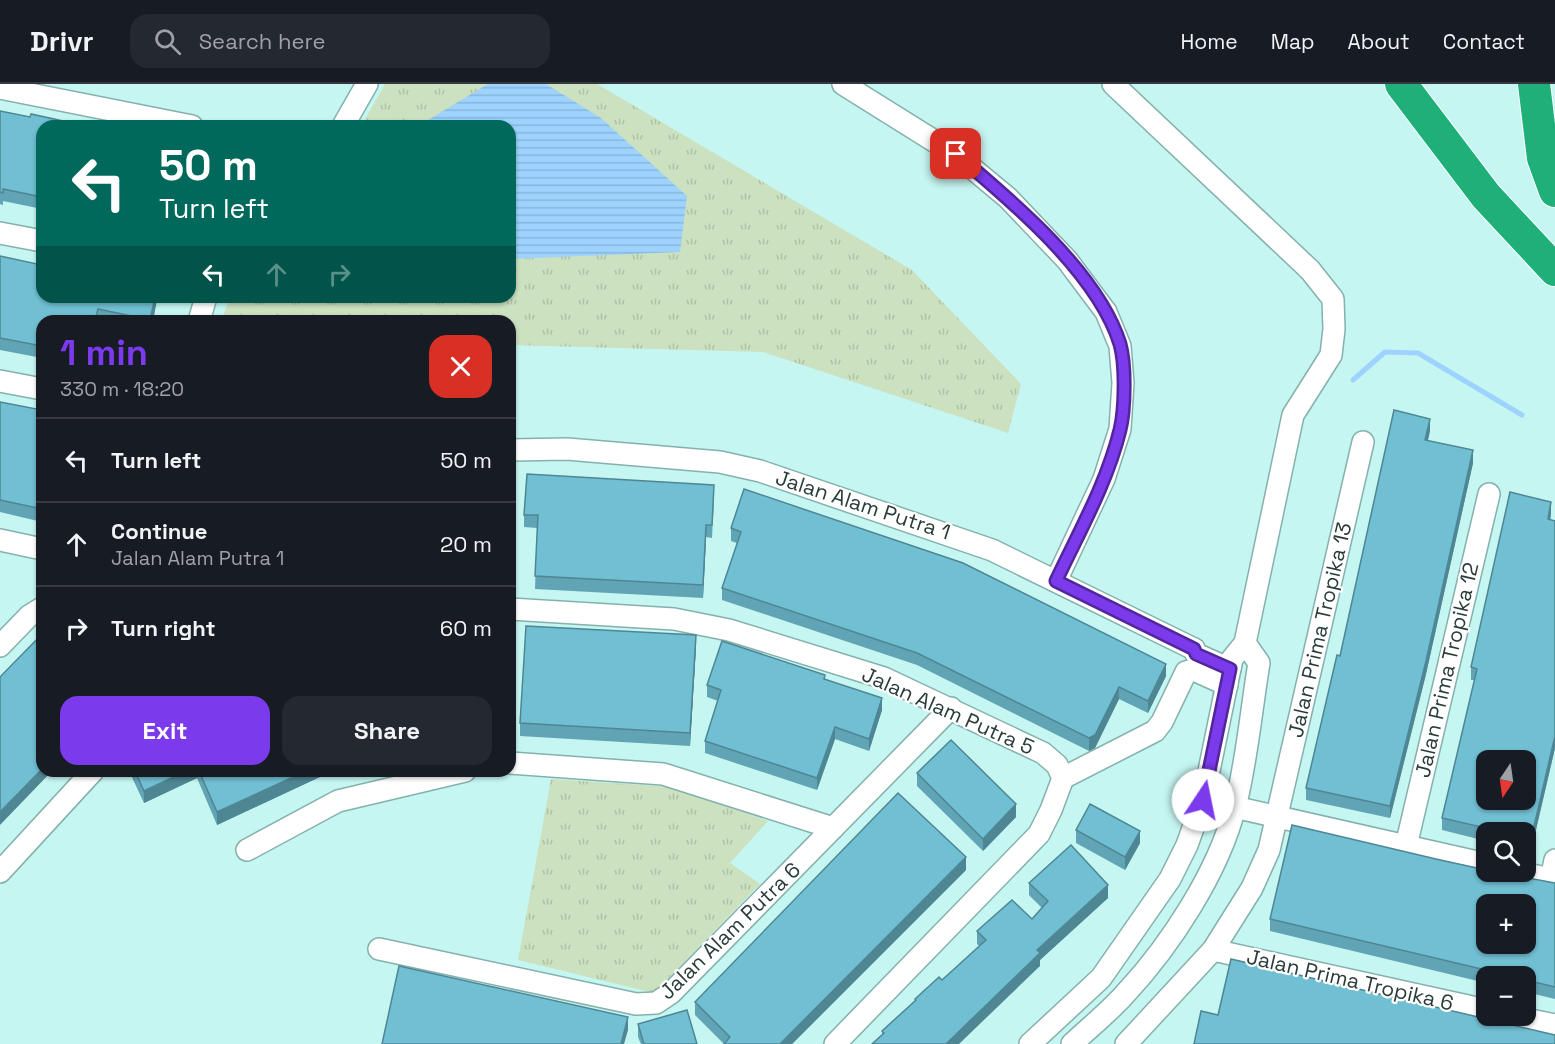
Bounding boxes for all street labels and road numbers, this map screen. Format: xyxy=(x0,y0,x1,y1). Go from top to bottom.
street label: Jalan Alam Putra 1 xyxy=(772,464,954,545)
street label: Jalan Prima Tropika 13 xyxy=(1282,520,1357,740)
street label: Jalan Prima Tropika 12 xyxy=(1409,560,1484,780)
street label: Jalan Alam Putra 5 xyxy=(858,660,1039,761)
street label: Jalan Alam Putra 6 xyxy=(653,856,806,1005)
street label: Jalan Prima Tropika 6 xyxy=(1244,943,1456,1016)

